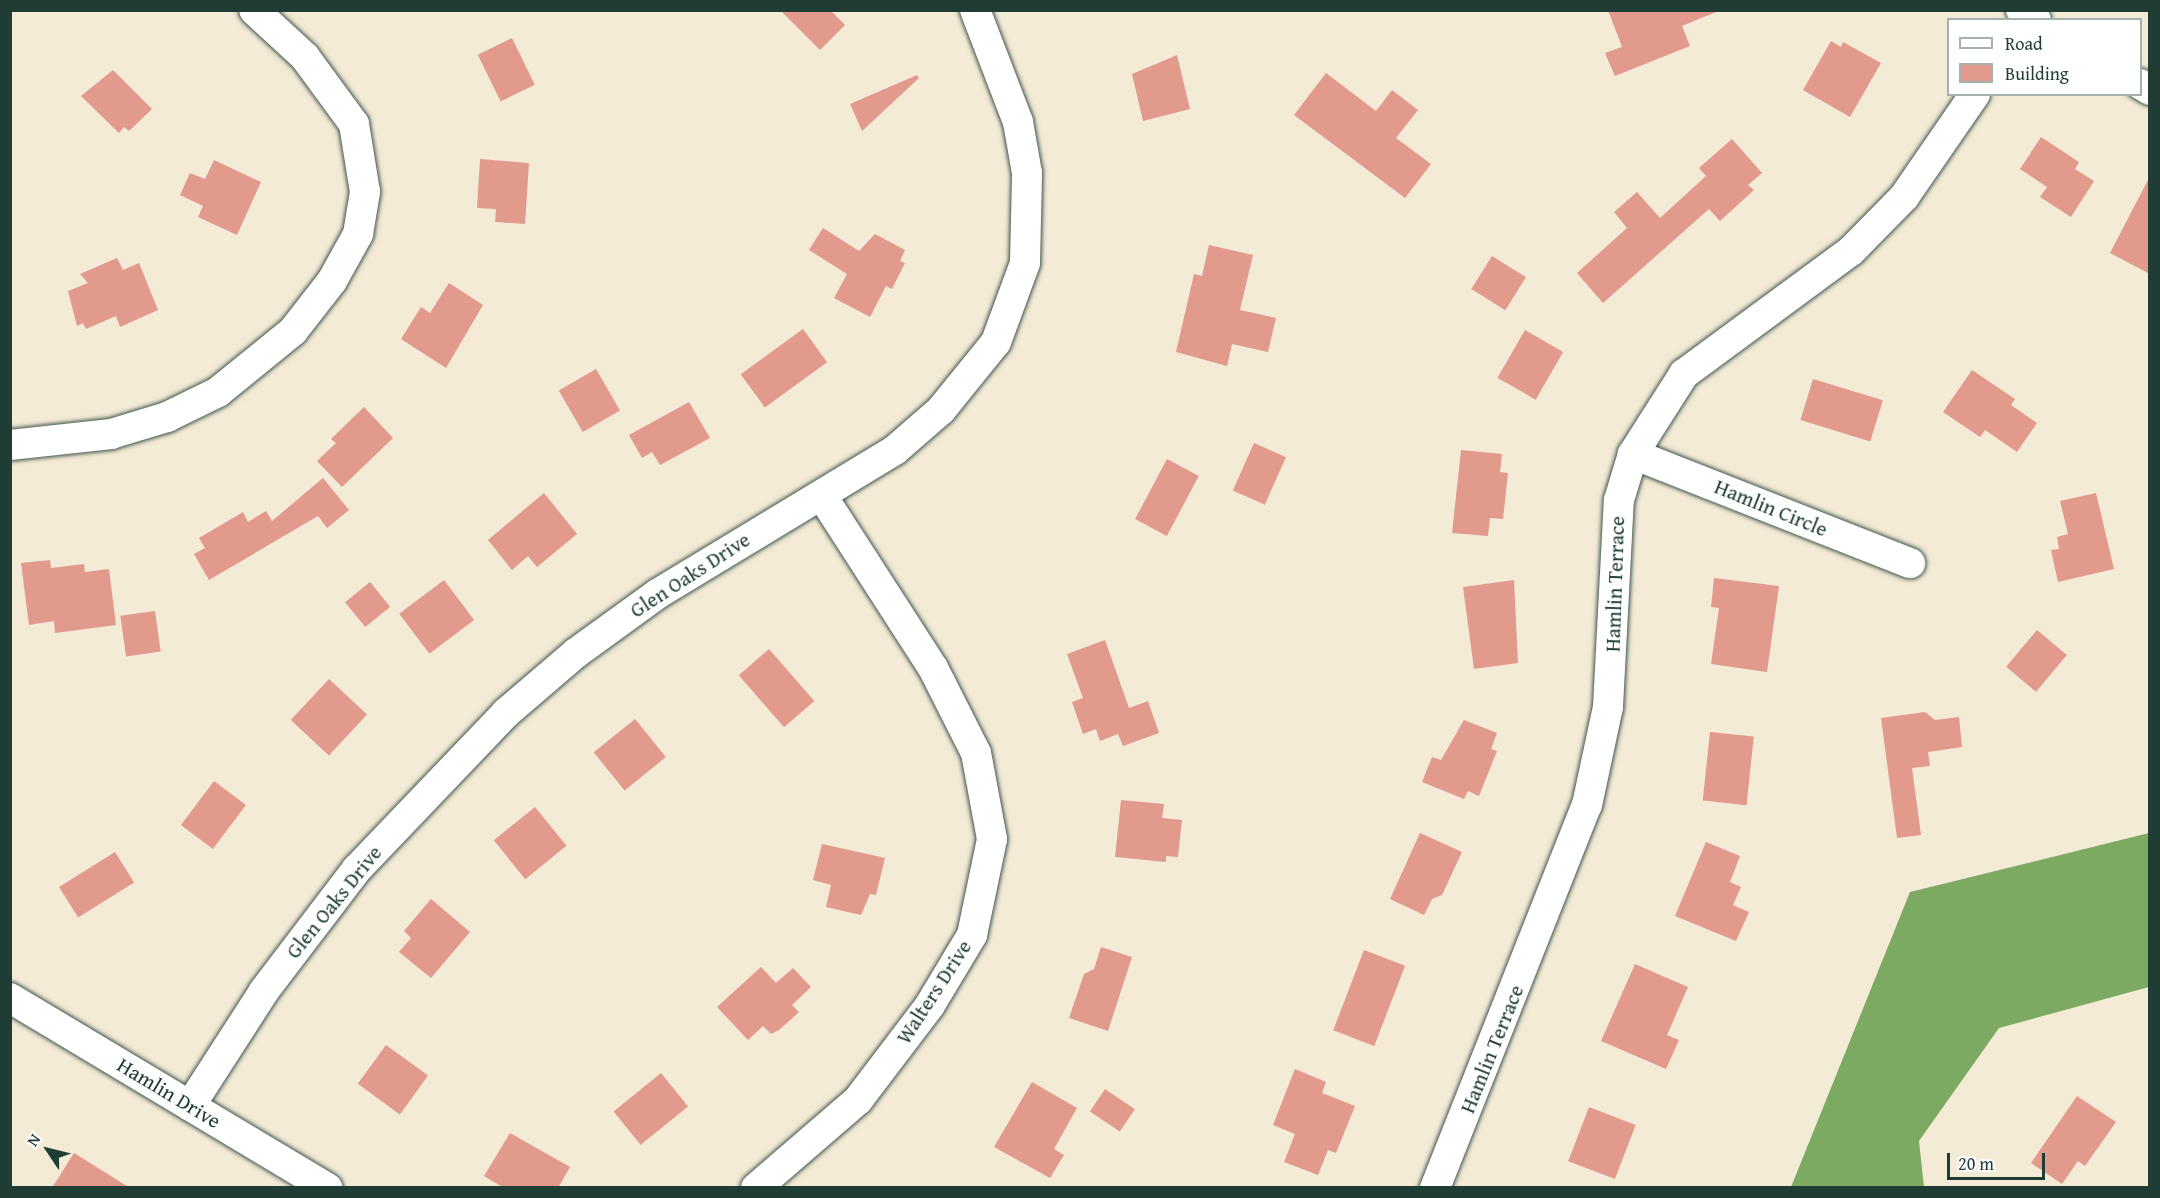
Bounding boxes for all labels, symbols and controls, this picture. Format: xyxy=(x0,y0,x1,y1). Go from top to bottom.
legend xyxy=(1947,18,2142,96)
text: Road xyxy=(2005,30,2043,57)
text: Building xyxy=(2005,60,2069,87)
street label: Hamlin Circle xyxy=(1711,474,1831,542)
street label: Hamlin Terrace xyxy=(1600,515,1630,653)
street label: Glen Oaks Drive xyxy=(625,527,755,623)
street label: Glen Oaks Drive xyxy=(281,840,387,964)
street label: Walters Drive xyxy=(891,935,977,1049)
street label: Hamlin Terrace xyxy=(1455,981,1529,1117)
street label: Hamlin Drive xyxy=(113,1052,225,1134)
north arrow xyxy=(18,1120,78,1180)
text: N xyxy=(20,1128,46,1151)
scale bar xyxy=(1950,1141,2048,1179)
text: 20 m xyxy=(1958,1150,1994,1177)

